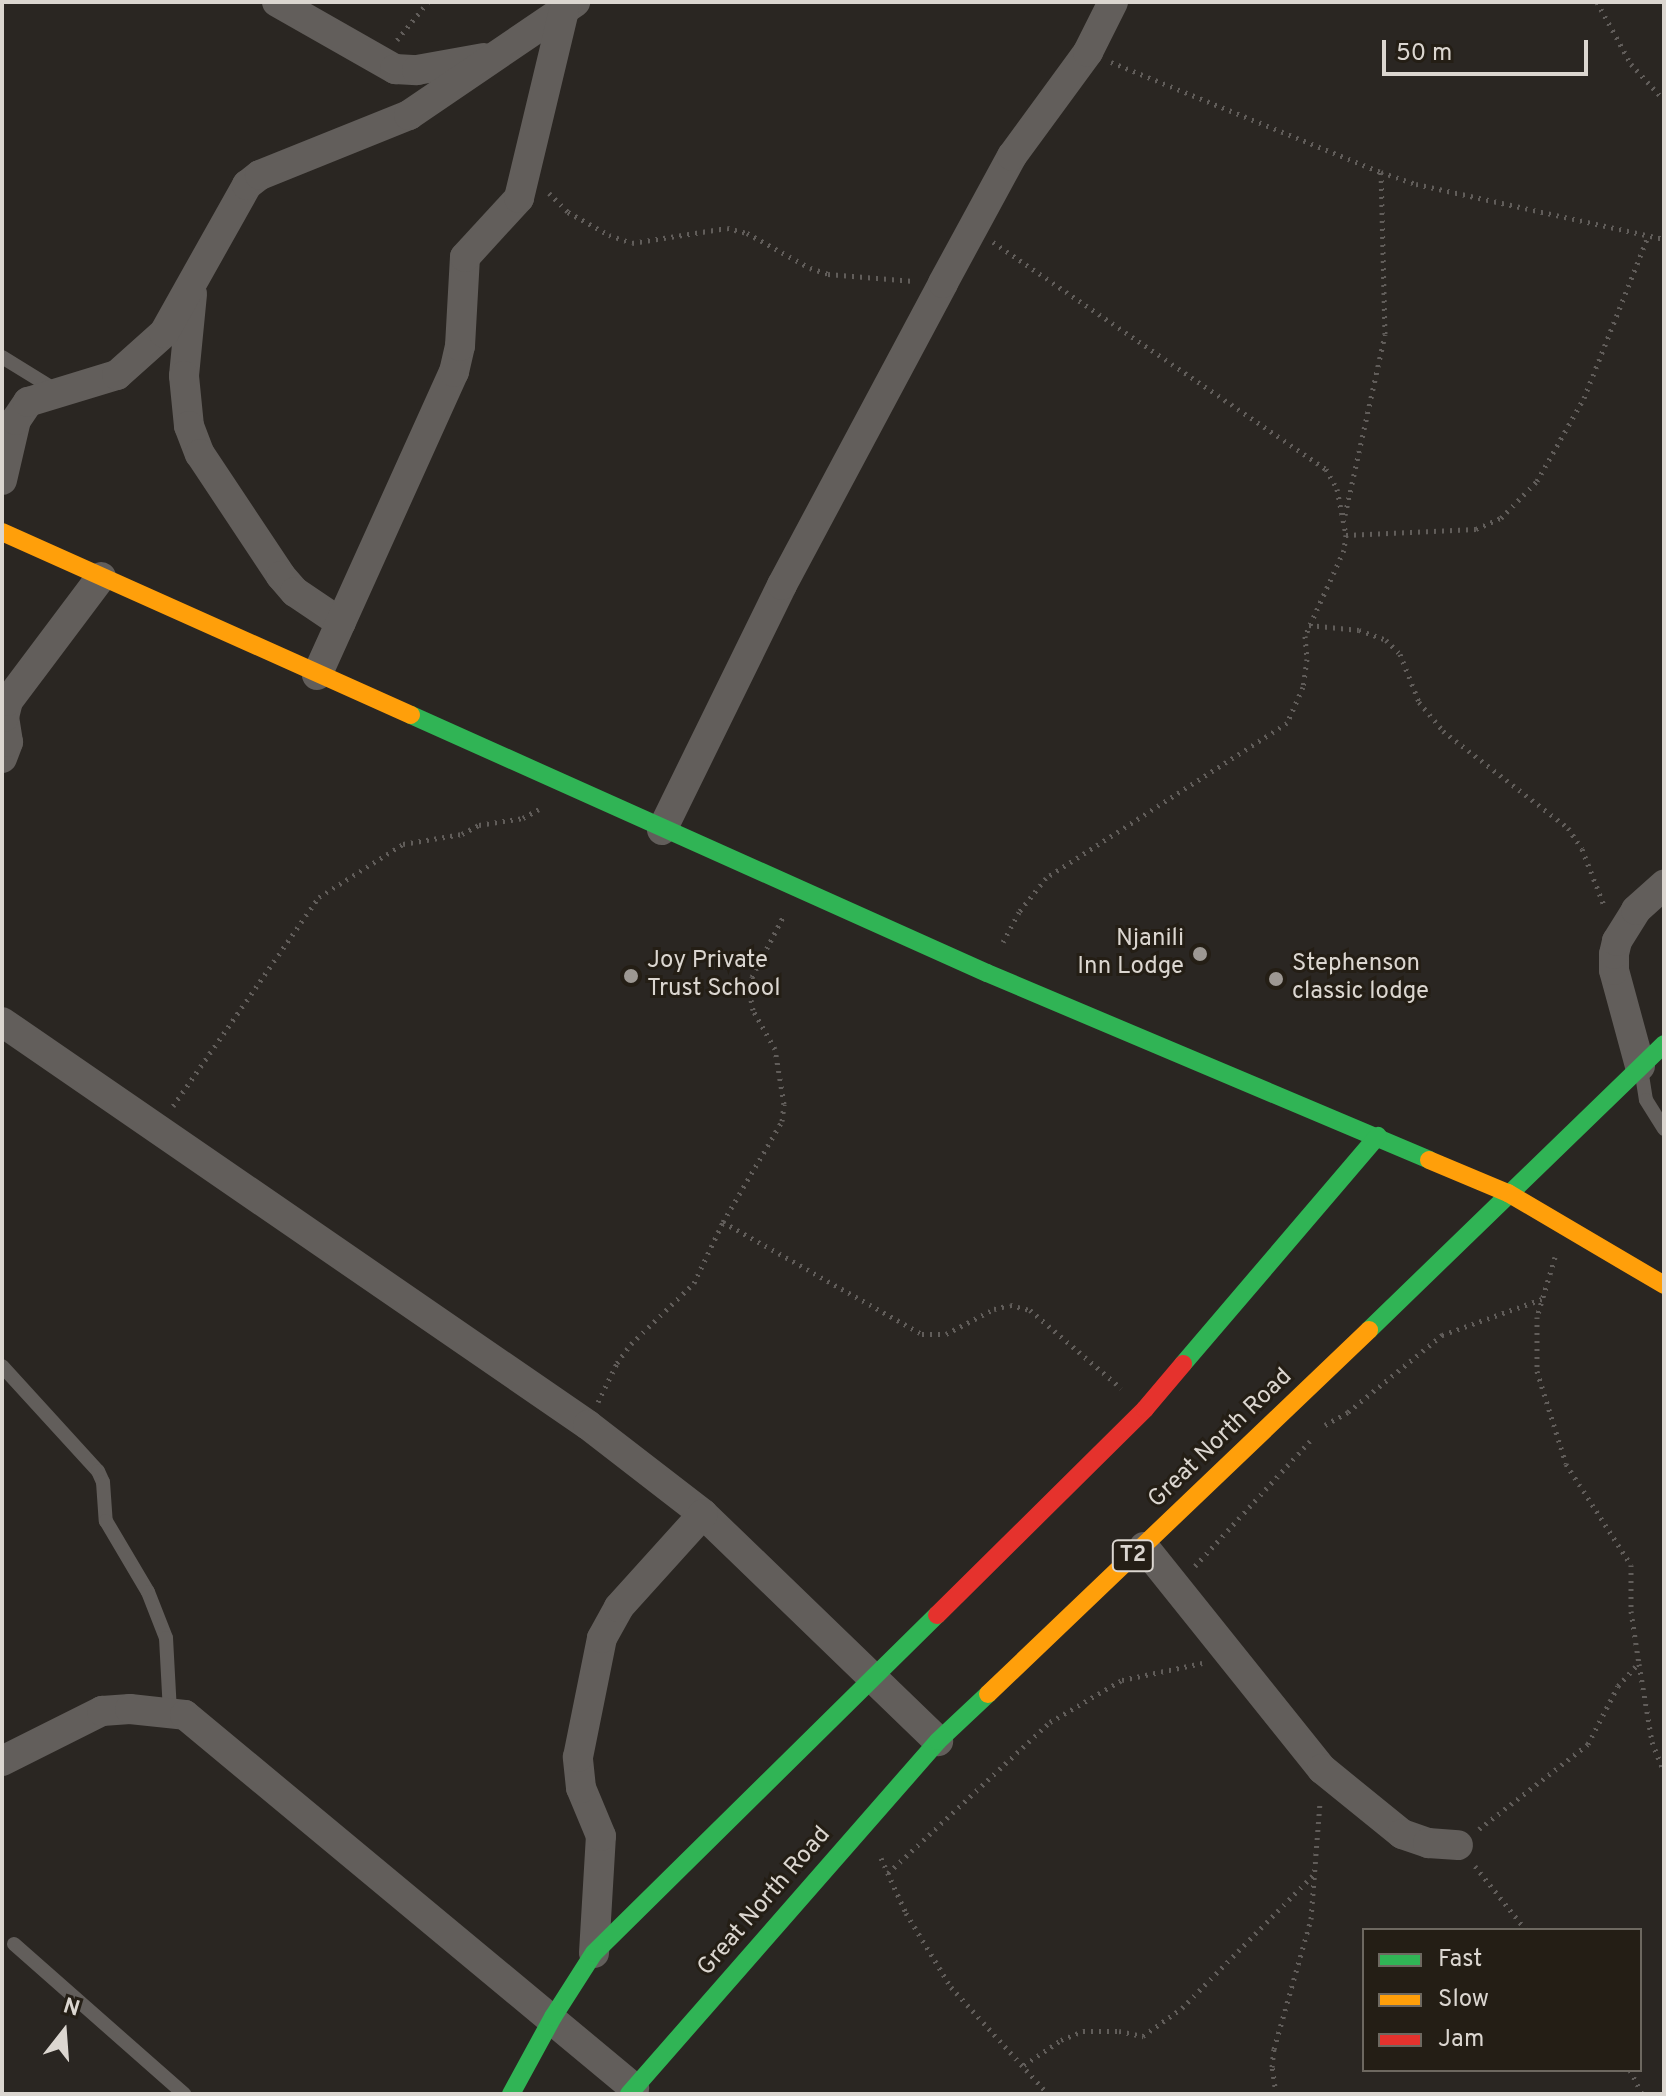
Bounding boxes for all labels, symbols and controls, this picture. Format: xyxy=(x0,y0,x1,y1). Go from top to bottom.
scale bar xyxy=(1386,24,1592,74)
text: 50 m xyxy=(1396,39,1452,69)
place label: Njanili Inn Lodge xyxy=(1077,926,1184,982)
marker: Njanili Inn Lodge xyxy=(1191,945,1209,963)
place label: Joy Private Trust School xyxy=(647,948,780,1004)
place label: Stephenson classic lodge xyxy=(1292,951,1429,1007)
marker: Joy Private Trust School xyxy=(622,967,640,985)
marker: Stephenson classic lodge xyxy=(1267,970,1285,988)
street label: Great North Road xyxy=(1143,1363,1299,1515)
road number: T2 xyxy=(1111,1538,1155,1574)
street label: Great North Road xyxy=(692,1821,838,1983)
legend xyxy=(1362,1928,1642,2072)
text: Fast xyxy=(1438,1945,1482,1975)
text: Slow xyxy=(1438,1985,1489,2015)
north arrow xyxy=(24,1992,104,2072)
text: N xyxy=(60,1993,83,2024)
text: Jam xyxy=(1438,2025,1484,2055)

